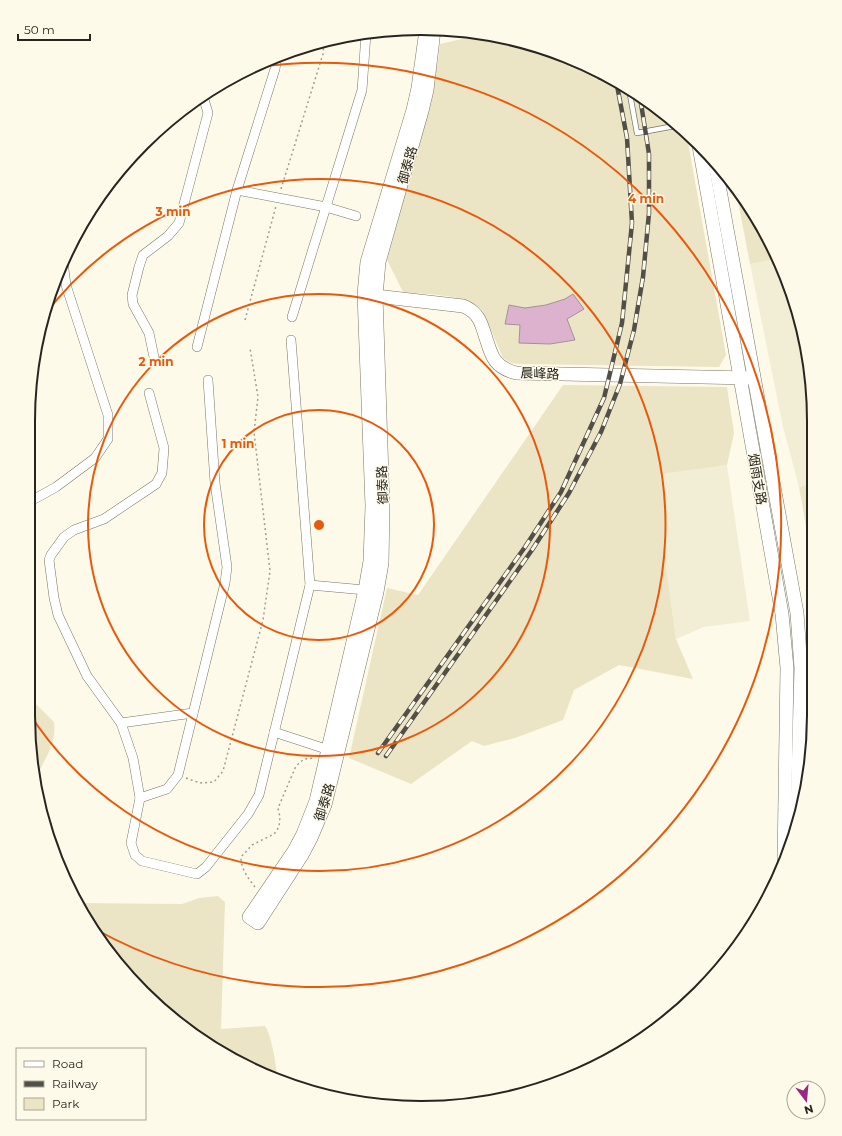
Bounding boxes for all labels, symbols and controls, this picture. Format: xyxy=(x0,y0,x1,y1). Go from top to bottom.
scale bar xyxy=(18,16,90,42)
text: 50 m xyxy=(24,22,55,37)
street label: 御泰路 xyxy=(394,144,420,186)
text: 4 min xyxy=(628,191,664,206)
text: 3 min xyxy=(155,204,191,219)
text: 2 min xyxy=(139,354,173,369)
street label: 晨峰路 xyxy=(520,364,560,382)
text: 1 min xyxy=(222,436,254,451)
street label: 烟雨支路 xyxy=(746,452,770,506)
street label: 御泰路 xyxy=(373,465,391,505)
centre of rings xyxy=(312,518,326,532)
street label: 御泰路 xyxy=(311,781,337,823)
legend xyxy=(16,1048,146,1120)
text: Road xyxy=(52,1056,83,1071)
text: Railway xyxy=(52,1076,98,1091)
north arrow xyxy=(786,1080,826,1120)
text: Park xyxy=(52,1096,80,1111)
text: N xyxy=(803,1102,815,1118)

